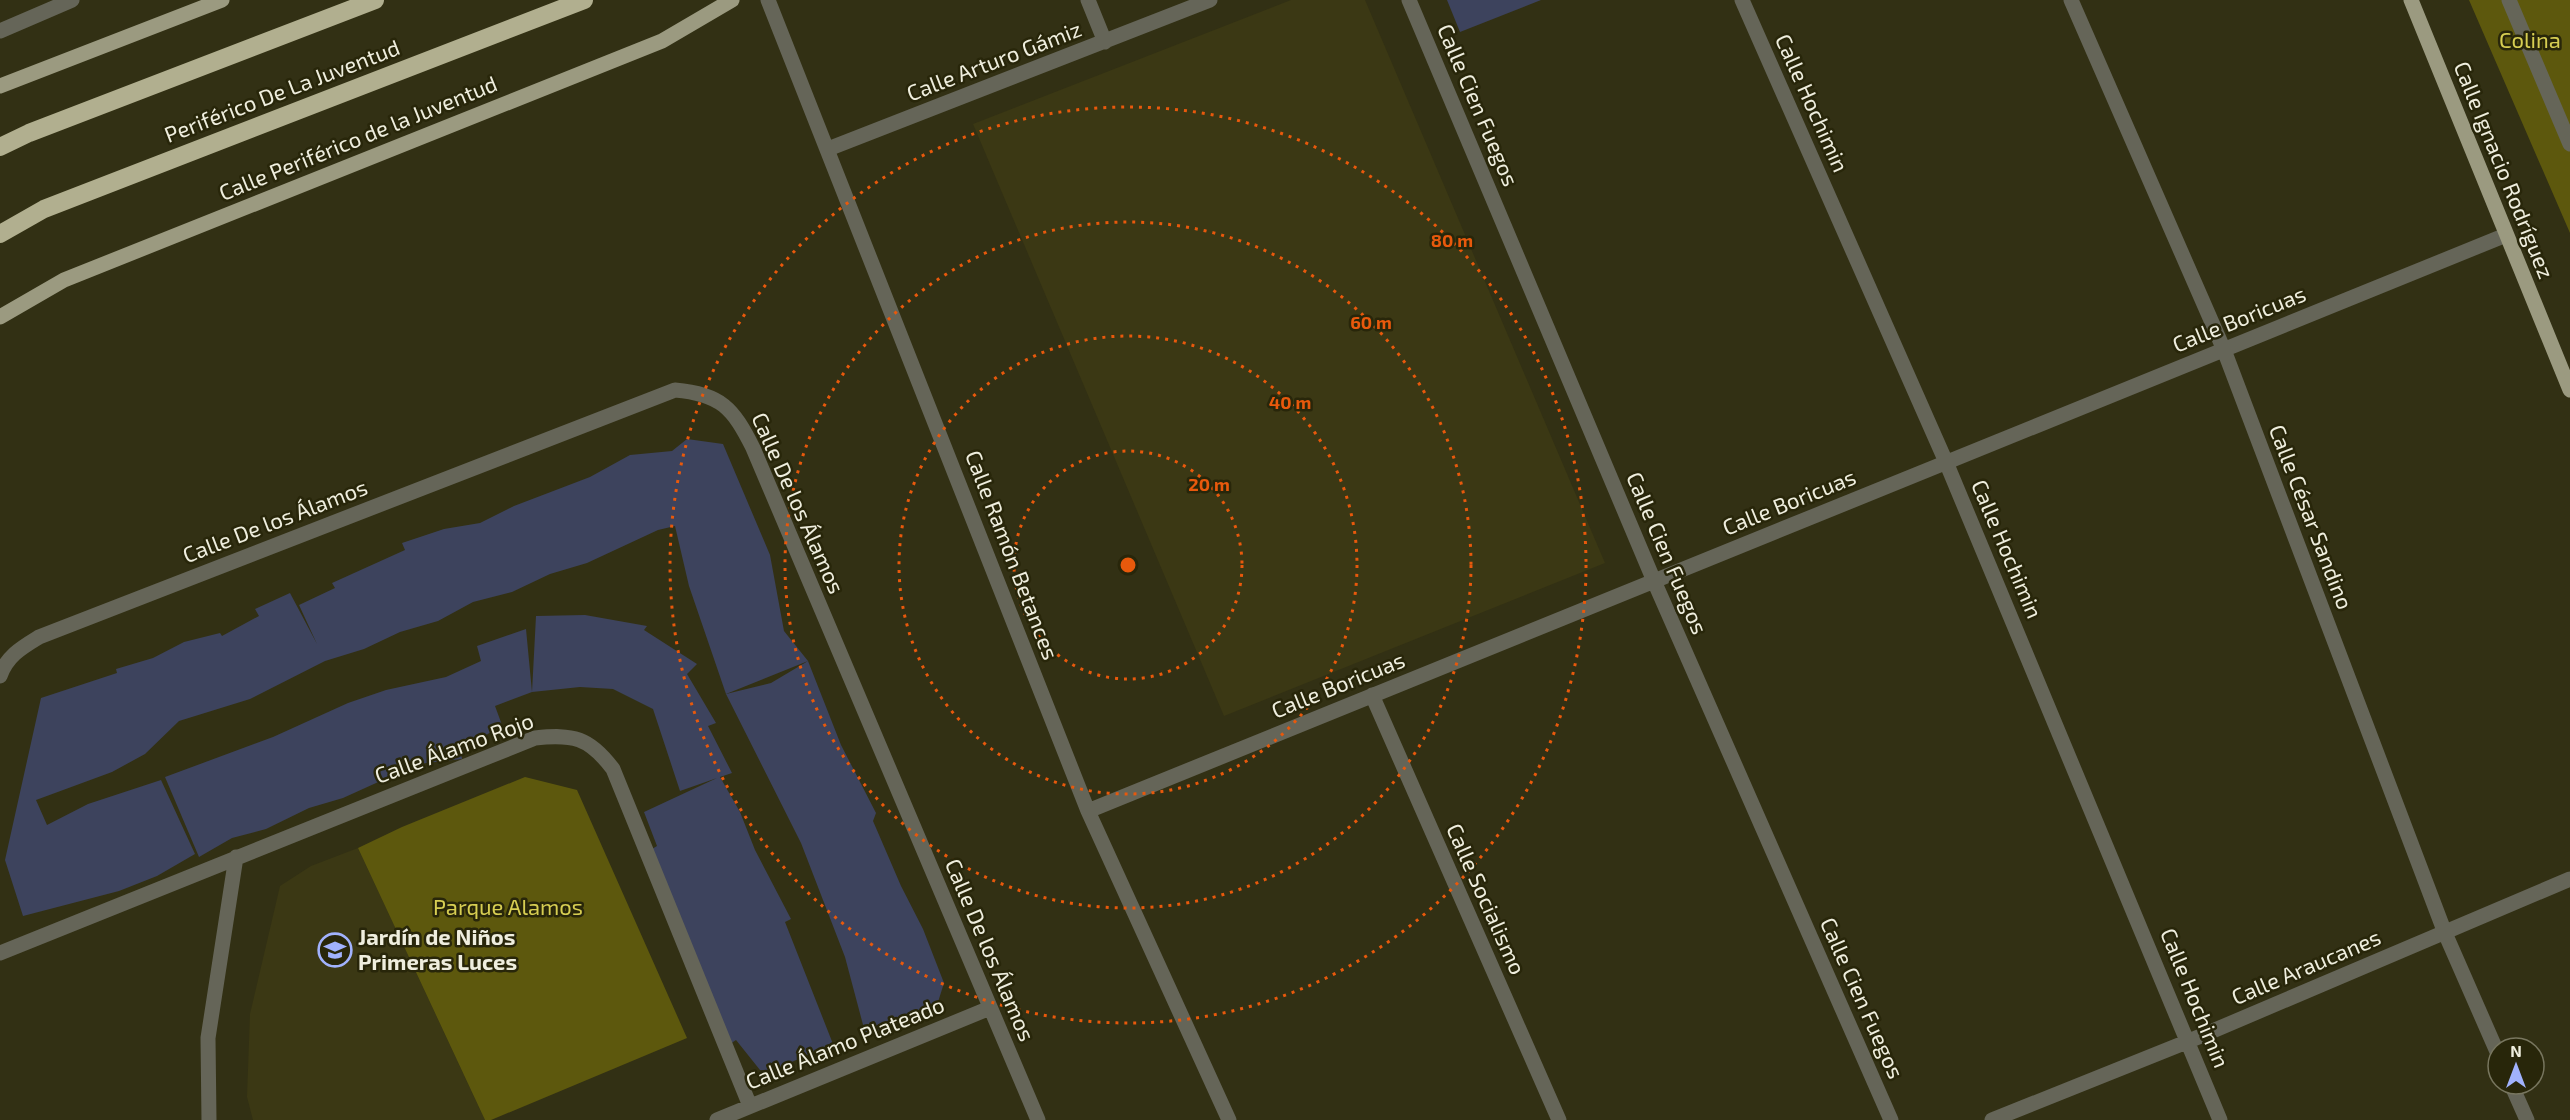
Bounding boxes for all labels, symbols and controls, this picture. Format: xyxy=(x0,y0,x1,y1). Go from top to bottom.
street label: Calle Arturo Gámiz xyxy=(903,15,1085,105)
street label: Calle Cien Fuegos xyxy=(1433,20,1525,190)
park label: Colina xyxy=(2499,26,2561,52)
street label: Calle Hochimin xyxy=(1771,30,1855,176)
street label: Periférico De La Juventud xyxy=(160,33,403,147)
street label: Calle Ignacio Rodríguez xyxy=(2449,57,2560,282)
street label: Calle Periférico de la Juventud xyxy=(215,69,501,205)
text: 80 m xyxy=(1431,229,1473,251)
street label: Calle Boricuas xyxy=(2168,280,2309,357)
text: 60 m xyxy=(1350,311,1392,333)
text: 40 m xyxy=(1269,391,1311,413)
street label: Calle De los Álamos xyxy=(747,408,851,597)
street label: Calle César Sandino xyxy=(2265,421,2359,613)
street label: Calle Ramón Betances xyxy=(961,446,1065,663)
street label: Calle Boricuas xyxy=(1718,463,1859,540)
street label: Calle Cien Fuegos xyxy=(1622,468,1714,638)
street label: Calle De los Álamos xyxy=(179,473,371,567)
text: 20 m xyxy=(1188,473,1230,495)
street label: Calle Hochimin xyxy=(1967,475,2049,622)
centre of rings xyxy=(1118,555,1138,575)
street label: Calle Boricuas xyxy=(1267,646,1408,723)
street label: Calle Álamo Rojo xyxy=(371,706,537,789)
street label: Calle Socialismo xyxy=(1442,819,1532,978)
street label: Calle De los Álamos xyxy=(941,855,1041,1045)
park label: Parque Alamos xyxy=(433,893,583,919)
street label: Calle Cien Fuegos xyxy=(1816,913,1910,1082)
place label: Jardín de Niños Primeras Luces xyxy=(358,923,517,974)
street label: Calle Araucanes xyxy=(2227,923,2384,1009)
street label: Calle Hochimin xyxy=(2156,924,2236,1071)
school or university icon: Jardín de Niños Primeras Luces xyxy=(317,932,353,968)
street label: Calle Álamo Plateado xyxy=(742,990,948,1094)
north arrow xyxy=(2486,1036,2546,1096)
text: N xyxy=(2510,1041,2522,1060)

